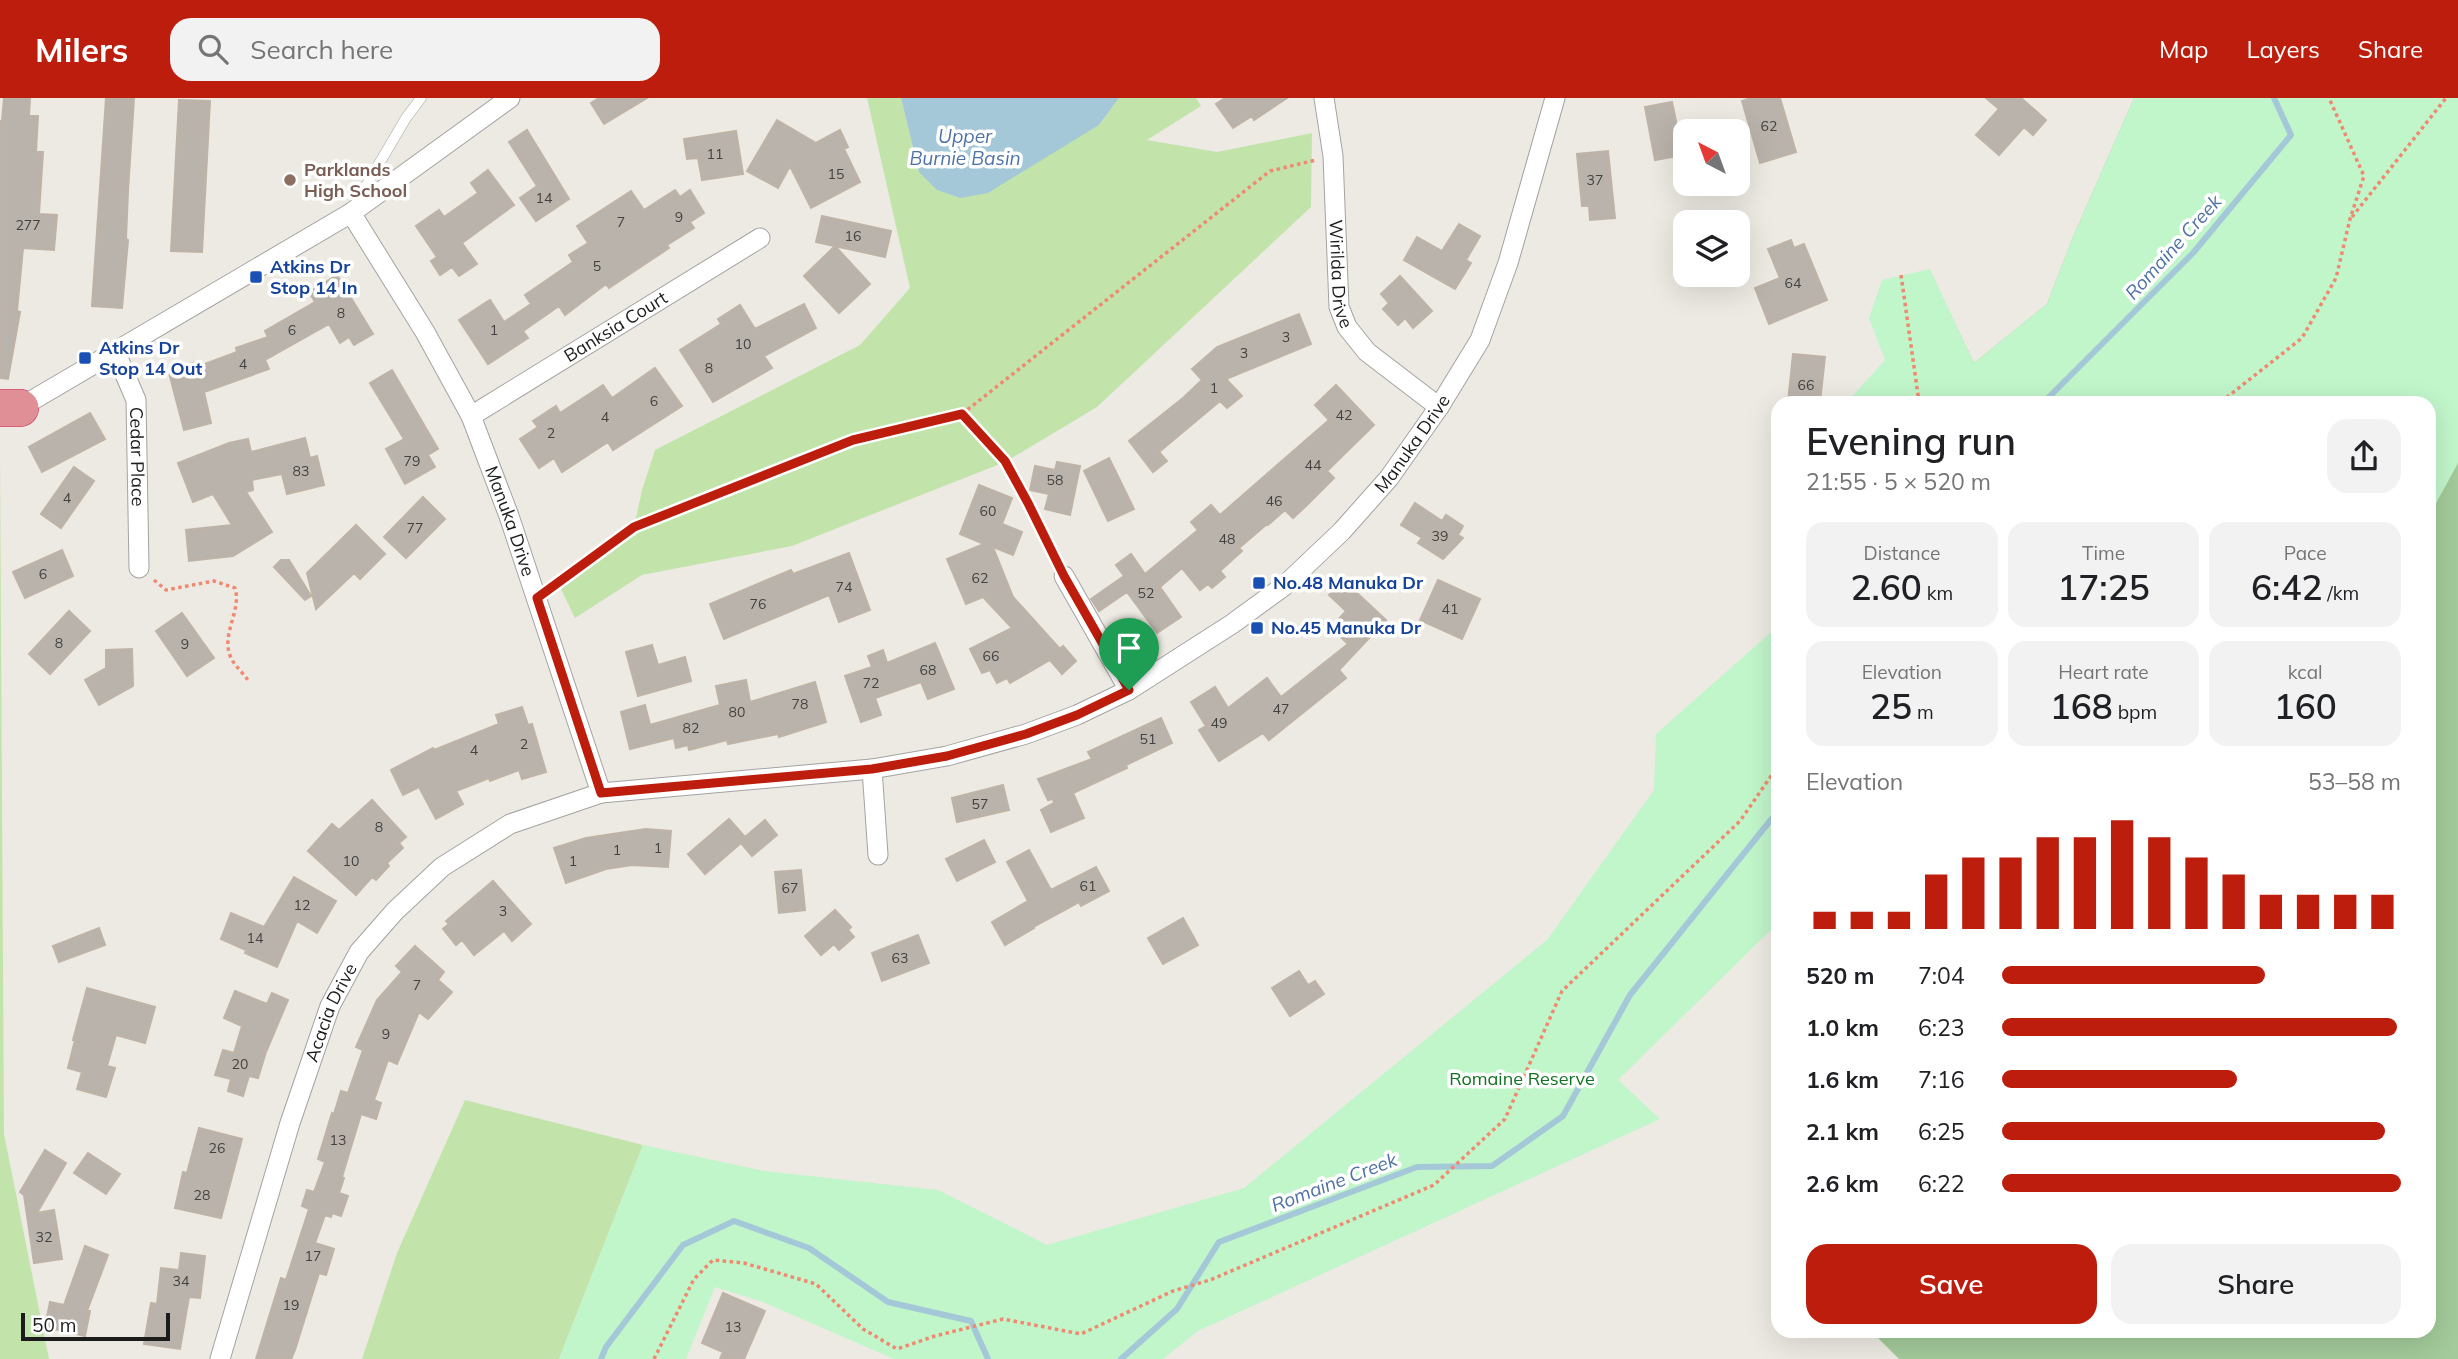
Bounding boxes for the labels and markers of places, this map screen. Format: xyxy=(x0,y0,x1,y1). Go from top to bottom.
place label: Parklands High School xyxy=(304,158,407,202)
marker: Parklands High School xyxy=(282,172,298,188)
place label: Atkins Dr Stop 14 In xyxy=(270,255,358,299)
marker: Atkins Dr Stop 14 In xyxy=(248,269,264,285)
place label: Atkins Dr Stop 14 Out xyxy=(99,336,202,380)
marker: Atkins Dr Stop 14 Out xyxy=(77,350,93,366)
place label: No.48 Manuka Dr xyxy=(1273,571,1424,594)
marker: No.48 Manuka Dr xyxy=(1251,575,1267,591)
place label: No.45 Manuka Dr xyxy=(1271,616,1422,639)
pin xyxy=(1099,618,1159,690)
marker: No.45 Manuka Dr xyxy=(1249,620,1265,636)

